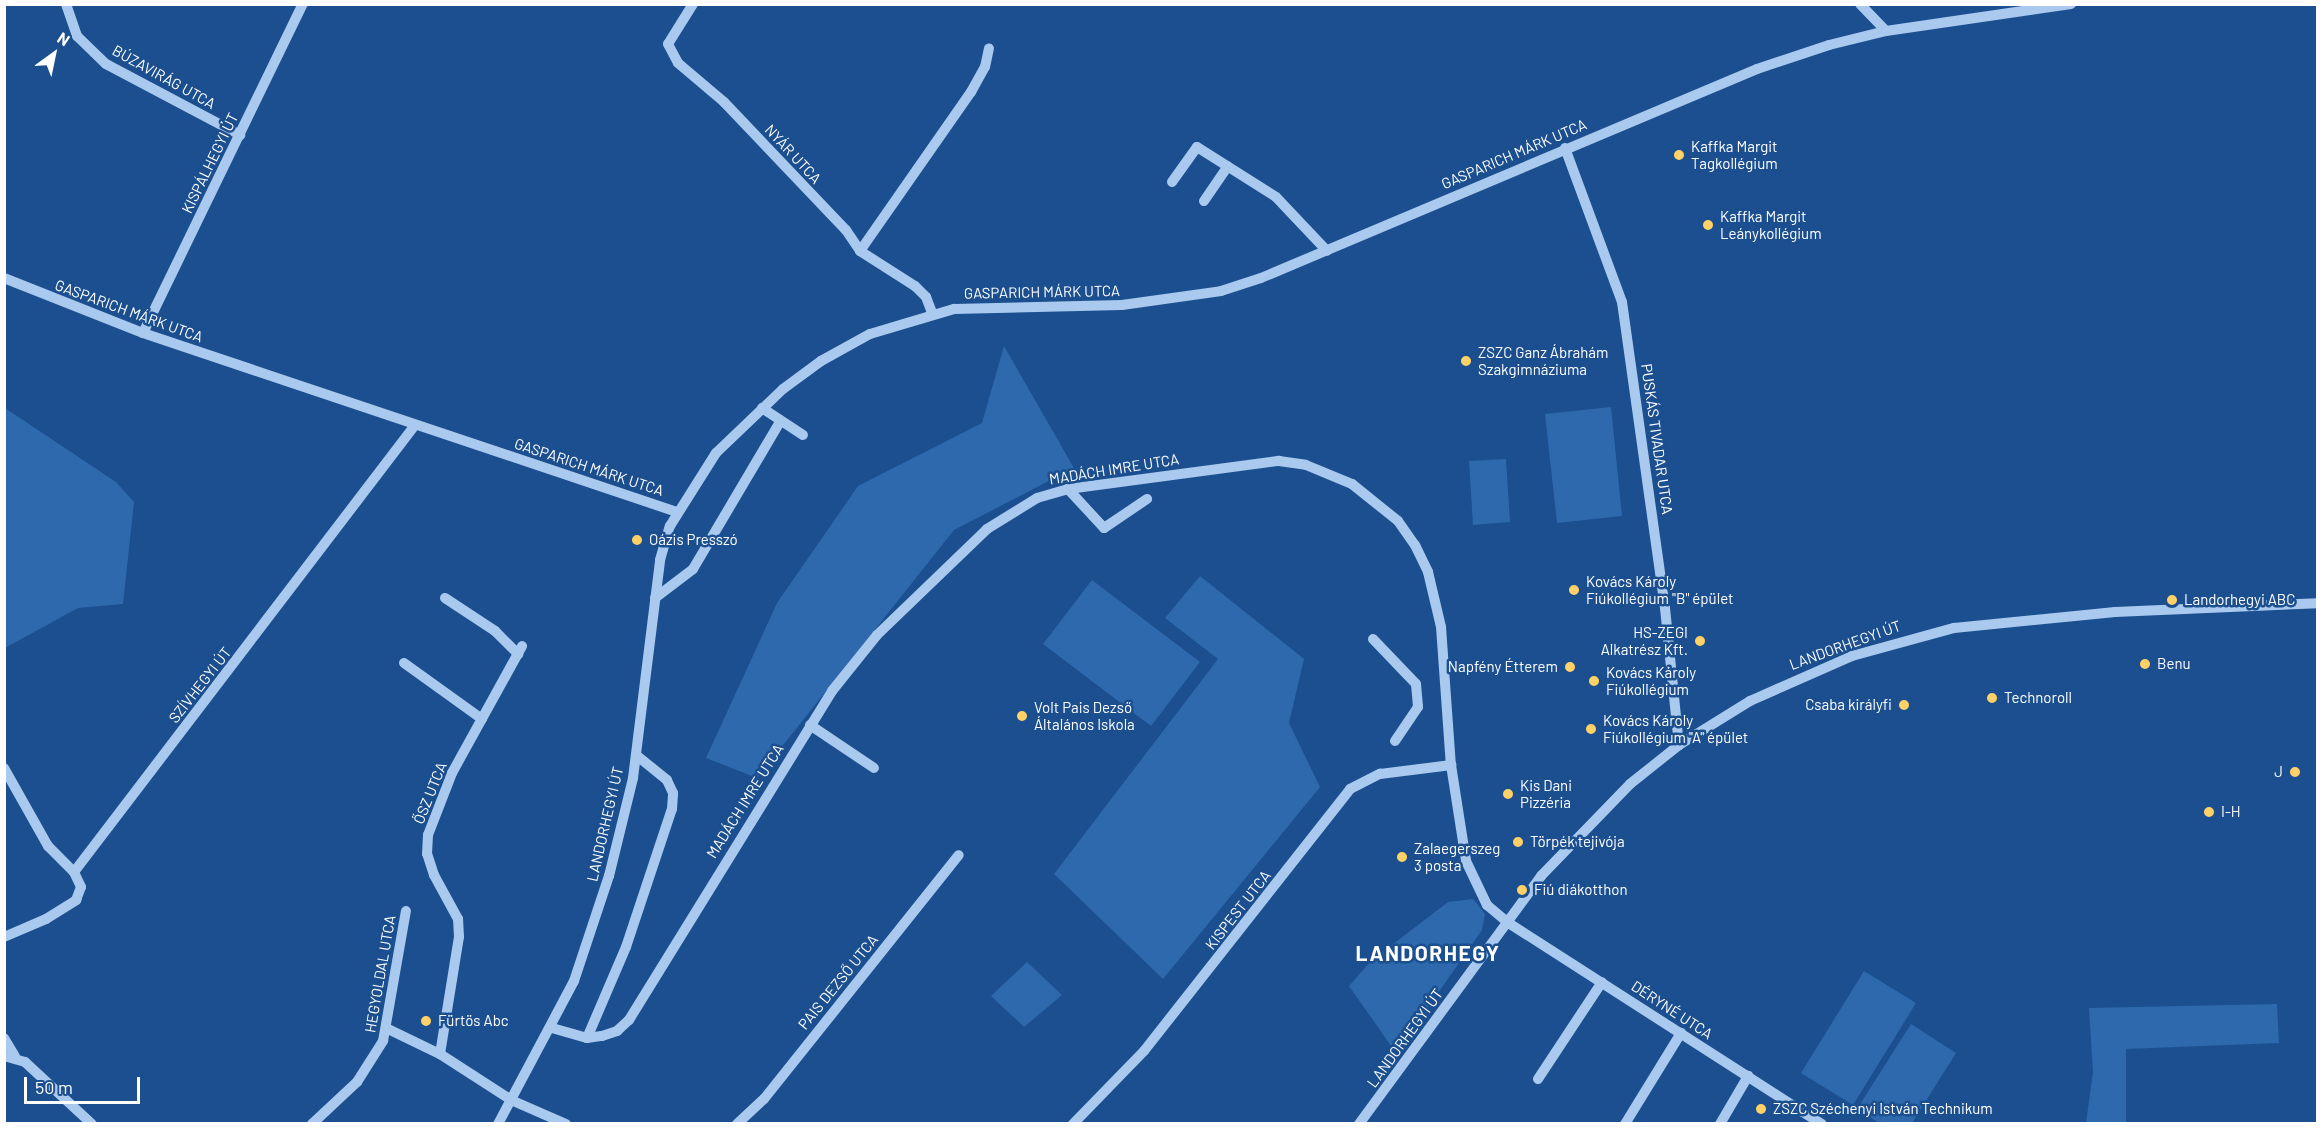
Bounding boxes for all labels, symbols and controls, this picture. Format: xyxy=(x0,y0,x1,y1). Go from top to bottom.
north arrow xyxy=(24,24,84,84)
text: N xyxy=(54,28,74,49)
street label: BÚZAVIRÁG UTCA xyxy=(109,41,219,113)
street label: KISPÁLHEGYI ÚT xyxy=(178,110,242,216)
street label: GASPARICH MÁRK UTCA xyxy=(1439,115,1589,193)
street label: NYÁR UTCA xyxy=(761,121,825,187)
place label: Kaffka Margit Tagkollégium xyxy=(1691,137,1778,172)
marker: Kaffka Margit Tagkollégium xyxy=(1672,148,1686,162)
place label: Kaffka Margit Leánykollégium xyxy=(1720,207,1822,242)
marker: Kaffka Margit Leánykollégium xyxy=(1701,218,1715,232)
street label: GASPARICH MÁRK UTCA xyxy=(53,276,205,346)
street label: GASPARICH MÁRK UTCA xyxy=(964,282,1120,302)
place label: ZSZC Ganz Ábrahám Szakgimnáziuma xyxy=(1478,343,1608,378)
marker: ZSZC Ganz Ábrahám Szakgimnáziuma xyxy=(1459,354,1473,368)
street label: PUSKÁS TIVADAR UTCA xyxy=(1637,362,1677,516)
street label: GASPARICH MÁRK UTCA xyxy=(512,434,666,500)
street label: MADÁCH IMRE UTCA xyxy=(1048,450,1180,488)
place label: Oázis Presszó xyxy=(649,531,738,549)
marker: Oázis Presszó xyxy=(630,533,644,547)
place label: Kovács Károly Fiúkollégium "B" épület xyxy=(1586,572,1733,607)
marker: Kovács Károly Fiúkollégium "B" épület xyxy=(1567,583,1581,597)
place label: Landorhegyi ABC xyxy=(2184,591,2295,609)
marker: Landorhegyi ABC xyxy=(2165,593,2179,607)
street label: LANDORHEGYI ÚT xyxy=(1787,616,1903,674)
place label: HS-ZEGI Alkatrész Kft. xyxy=(1601,623,1688,658)
marker: HS-ZEGI Alkatrész Kft. xyxy=(1693,634,1707,648)
street label: SZÍVHEGYI ÚT xyxy=(165,643,235,727)
place label: Benu xyxy=(2157,655,2191,673)
marker: Benu xyxy=(2138,657,2152,671)
place label: Napfény Étterem xyxy=(1448,658,1558,676)
marker: Napfény Étterem xyxy=(1563,660,1577,674)
place label: Kovács Károly Fiúkollégium xyxy=(1606,663,1696,698)
marker: Kovács Károly Fiúkollégium xyxy=(1587,674,1601,688)
place label: Technoroll xyxy=(2004,689,2072,707)
marker: Technoroll xyxy=(1985,691,1999,705)
place label: Csaba királyfi xyxy=(1805,696,1892,714)
place label: Volt Pais Dezső Általános Iskola xyxy=(1034,698,1135,733)
marker: Csaba királyfi xyxy=(1897,698,1911,712)
marker: Volt Pais Dezső Általános Iskola xyxy=(1015,709,1029,723)
place label: Kovács Károly Fiúkollégium "A" épület xyxy=(1603,711,1748,746)
marker: Kovács Károly Fiúkollégium "A" épület xyxy=(1584,722,1598,736)
street label: MADÁCH IMRE UTCA xyxy=(703,741,787,861)
street label: ŐSZ UTCA xyxy=(409,759,451,827)
place label: J xyxy=(2274,763,2283,781)
street label: LANDORHEGYI ÚT xyxy=(583,765,627,883)
marker: J xyxy=(2288,765,2302,779)
place label: Kis Dani Pizzéria xyxy=(1520,776,1572,811)
marker: Kis Dani Pizzéria xyxy=(1501,787,1515,801)
place label: I-H xyxy=(2221,803,2241,821)
marker: I-H xyxy=(2202,805,2216,819)
place label: Törpék tejivója xyxy=(1530,833,1625,851)
marker: Törpék tejivója xyxy=(1511,835,1525,849)
place label: Zalaegerszeg 3 posta xyxy=(1414,839,1500,874)
marker: Zalaegerszeg 3 posta xyxy=(1395,850,1409,864)
street label: KISPEST UTCA xyxy=(1202,867,1274,953)
place label: Fiú diákotthon xyxy=(1534,881,1628,899)
marker: Fiú diákotthon xyxy=(1515,883,1529,897)
street label: HEGYOLDAL UTCA xyxy=(361,914,399,1034)
street label: PAIS DEZSŐ UTCA xyxy=(794,931,882,1033)
district label: LANDORHEGY xyxy=(1356,940,1500,966)
street label: DÉRYNÉ UTCA xyxy=(1628,977,1716,1043)
street label: LANDORHEGYI ÚT xyxy=(1363,985,1447,1091)
place label: Fürtös Abc xyxy=(438,1012,509,1030)
marker: Fürtös Abc xyxy=(419,1014,433,1028)
scale bar xyxy=(27,1065,142,1103)
text: 50 m xyxy=(35,1076,73,1098)
place label: ZSZC Széchenyi István Technikum xyxy=(1773,1100,1993,1118)
marker: ZSZC Széchenyi István Technikum xyxy=(1754,1102,1768,1116)

